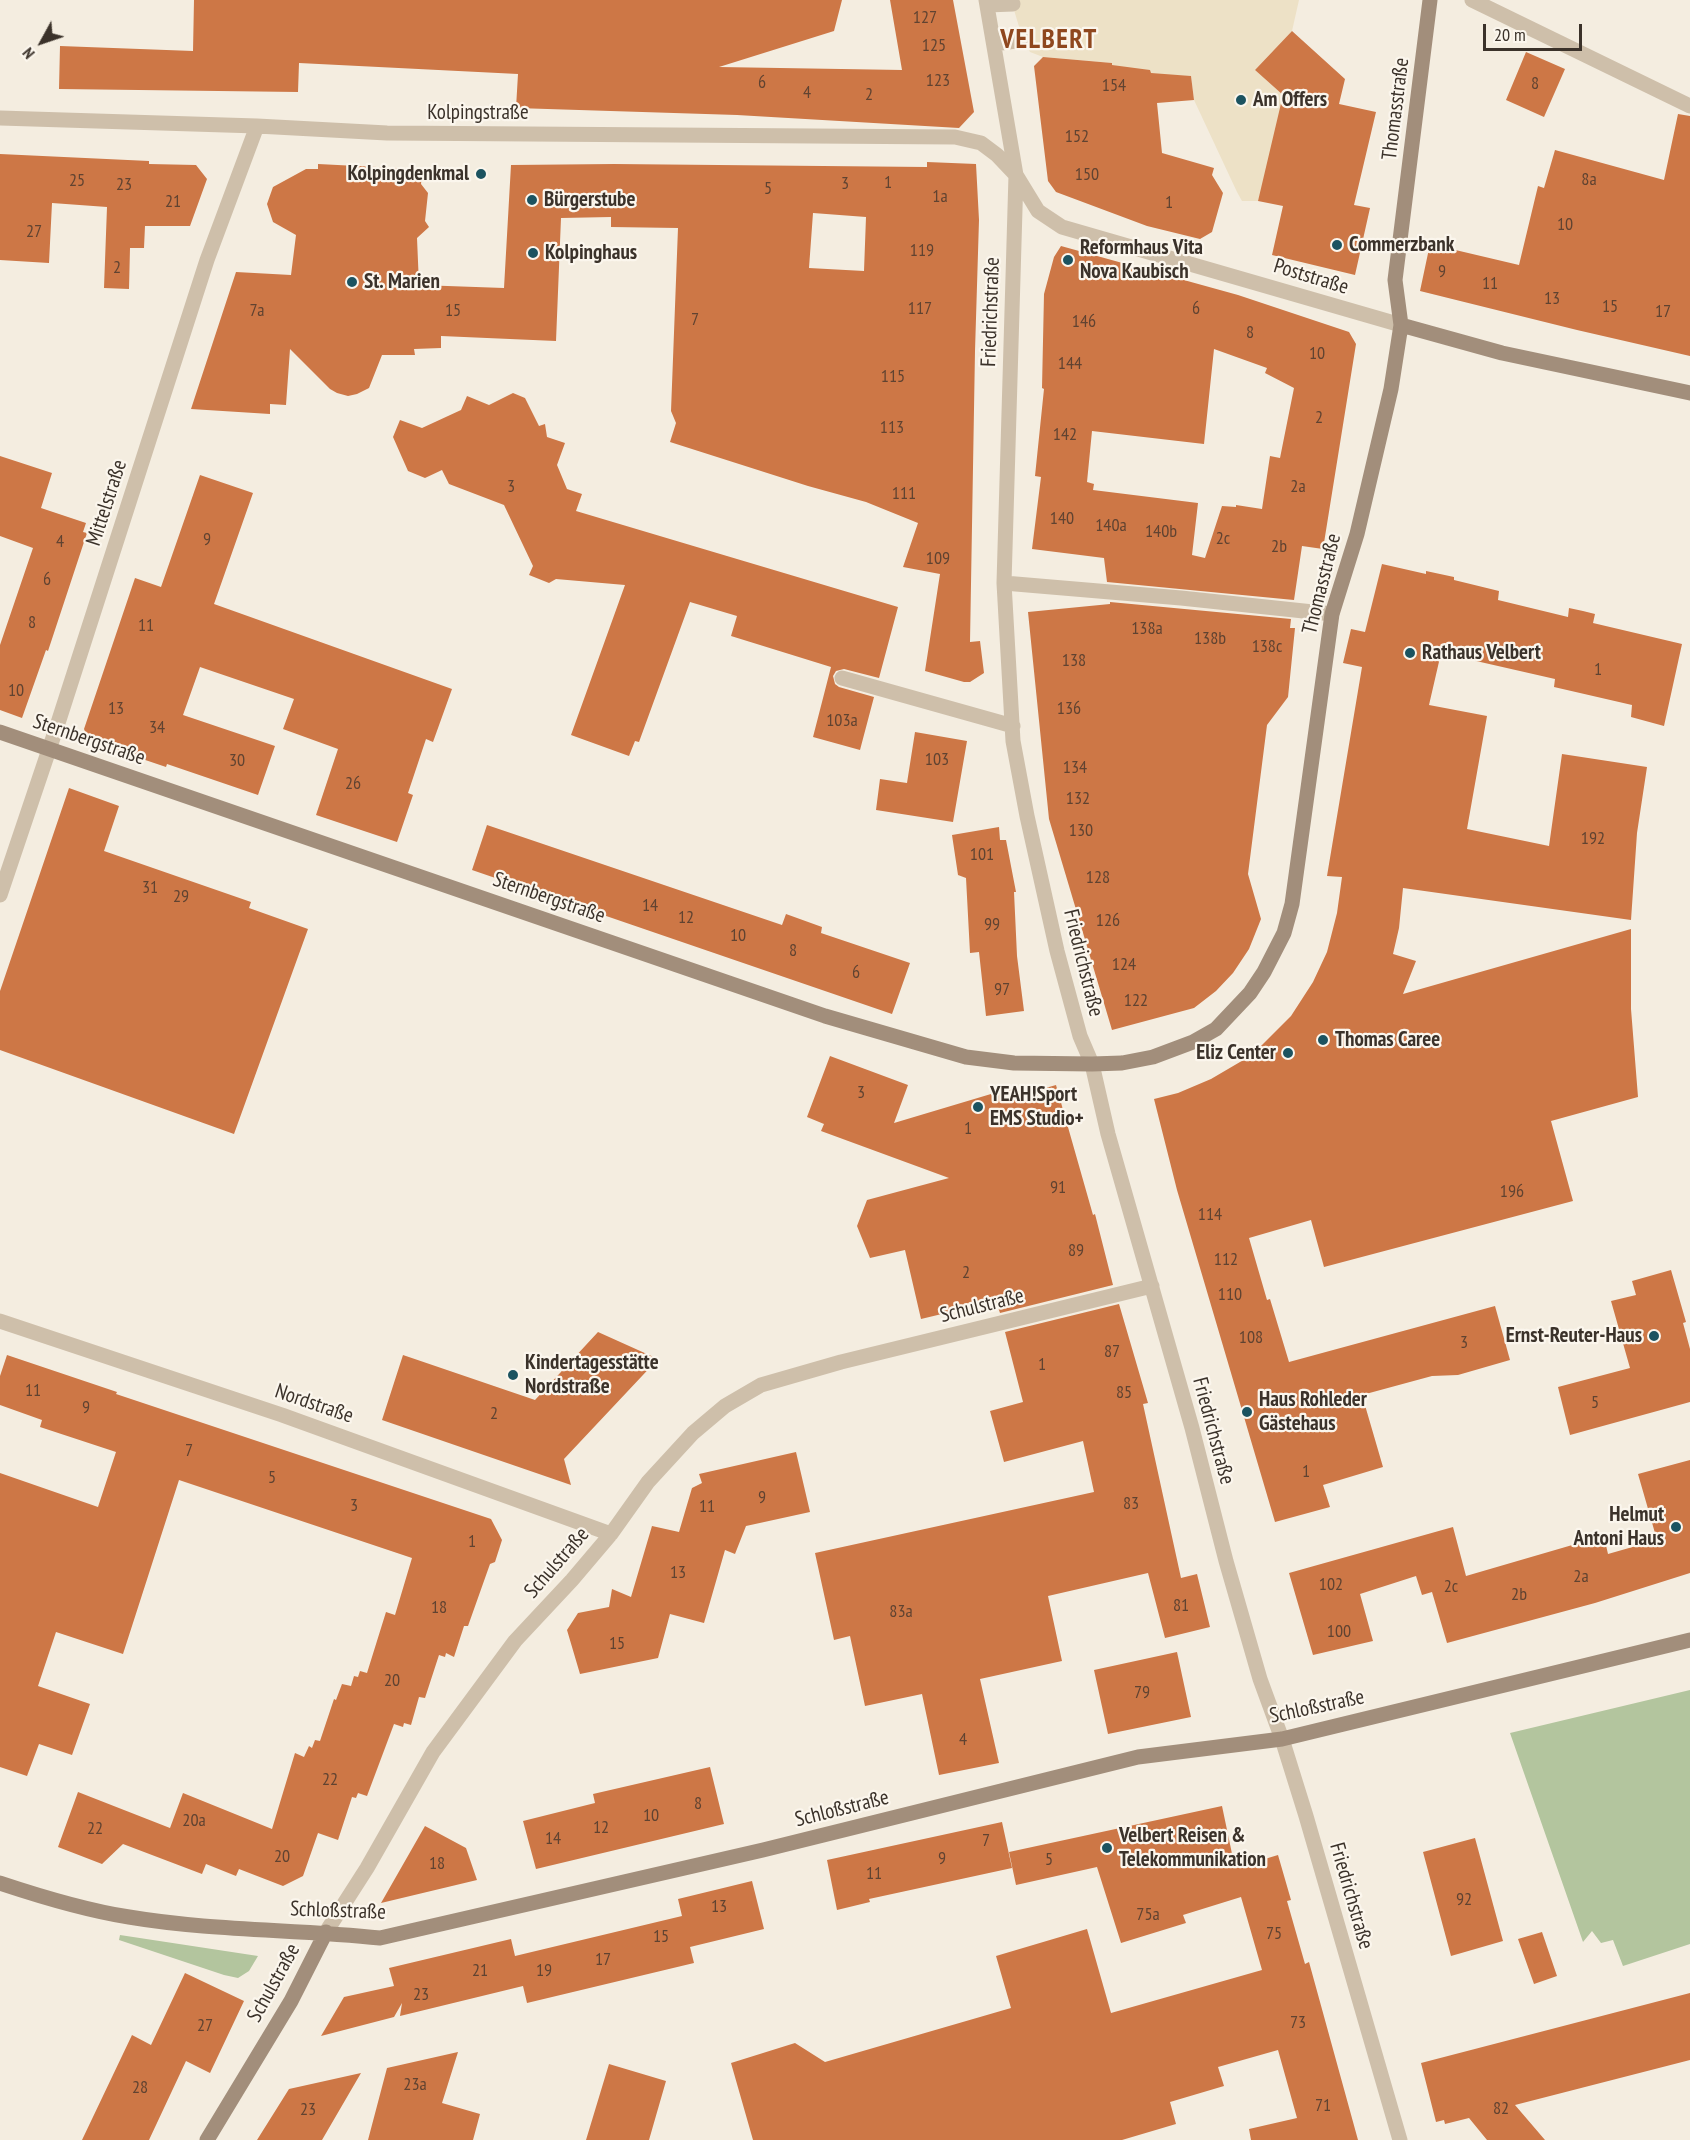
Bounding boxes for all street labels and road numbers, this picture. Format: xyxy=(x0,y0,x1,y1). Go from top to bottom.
street label: Thomasstraße xyxy=(1377,56,1415,162)
street label: Kolpingstraße xyxy=(427,100,529,126)
street label: Poststraße xyxy=(1271,254,1351,300)
street label: Friedrichstraße xyxy=(976,257,1006,367)
street label: Mittelstraße xyxy=(81,457,133,549)
street label: Thomasstraße xyxy=(1297,531,1347,637)
street label: Sternbergstraße xyxy=(30,709,148,771)
street label: Sternbergstraße xyxy=(490,867,608,929)
street label: Friedrichstraße xyxy=(1058,907,1108,1019)
street label: Schulstraße xyxy=(937,1283,1027,1329)
street label: Friedrichstraße xyxy=(1187,1375,1239,1487)
street label: Nordstraße xyxy=(272,1379,356,1429)
street label: Schulstraße xyxy=(519,1522,595,1604)
street label: Schloßstraße xyxy=(1267,1685,1367,1729)
street label: Schloßstraße xyxy=(792,1785,892,1833)
street label: Friedrichstraße xyxy=(1324,1840,1378,1952)
street label: Schloßstraße xyxy=(290,1897,386,1925)
street label: Schulstraße xyxy=(242,1939,306,2027)

